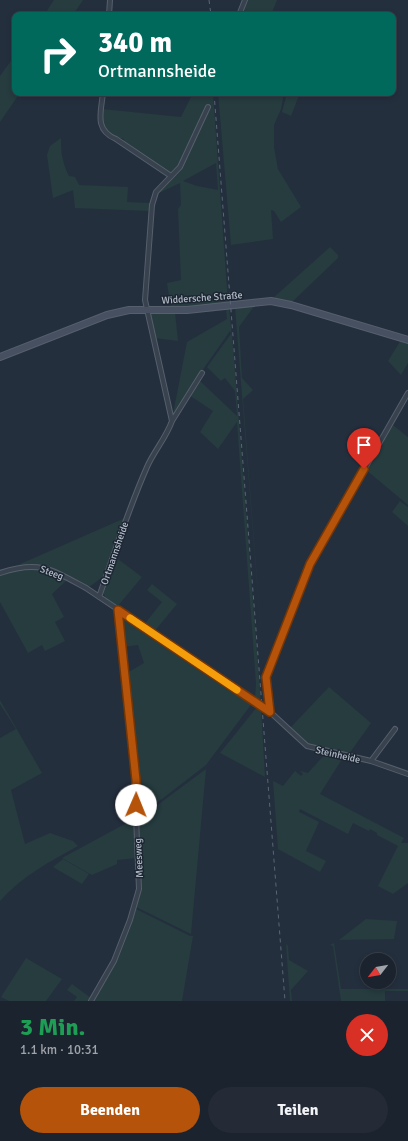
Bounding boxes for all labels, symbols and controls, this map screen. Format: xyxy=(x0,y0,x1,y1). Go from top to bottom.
text: 340 m xyxy=(98,26,172,60)
icon: right xyxy=(32,28,84,80)
text: Ortmannsheide xyxy=(98,60,216,82)
street label: Widdersche Straße xyxy=(161,289,243,307)
pin xyxy=(347,428,381,469)
icon: arrive xyxy=(353,434,375,456)
street label: Ortmannsheide xyxy=(99,520,131,586)
street label: Steeg xyxy=(38,563,65,583)
street label: Steinheide xyxy=(314,744,361,766)
position arrow xyxy=(115,784,157,826)
street label: Meesweg xyxy=(132,838,146,878)
north arrow xyxy=(360,953,396,989)
map controls xyxy=(360,953,396,989)
text: 3 Min. xyxy=(20,1012,85,1042)
button: close xyxy=(346,1014,388,1056)
text: 1.1 km · 10:31 xyxy=(20,1042,98,1058)
button: Beenden xyxy=(20,1087,200,1133)
button: Teilen xyxy=(208,1087,388,1133)

